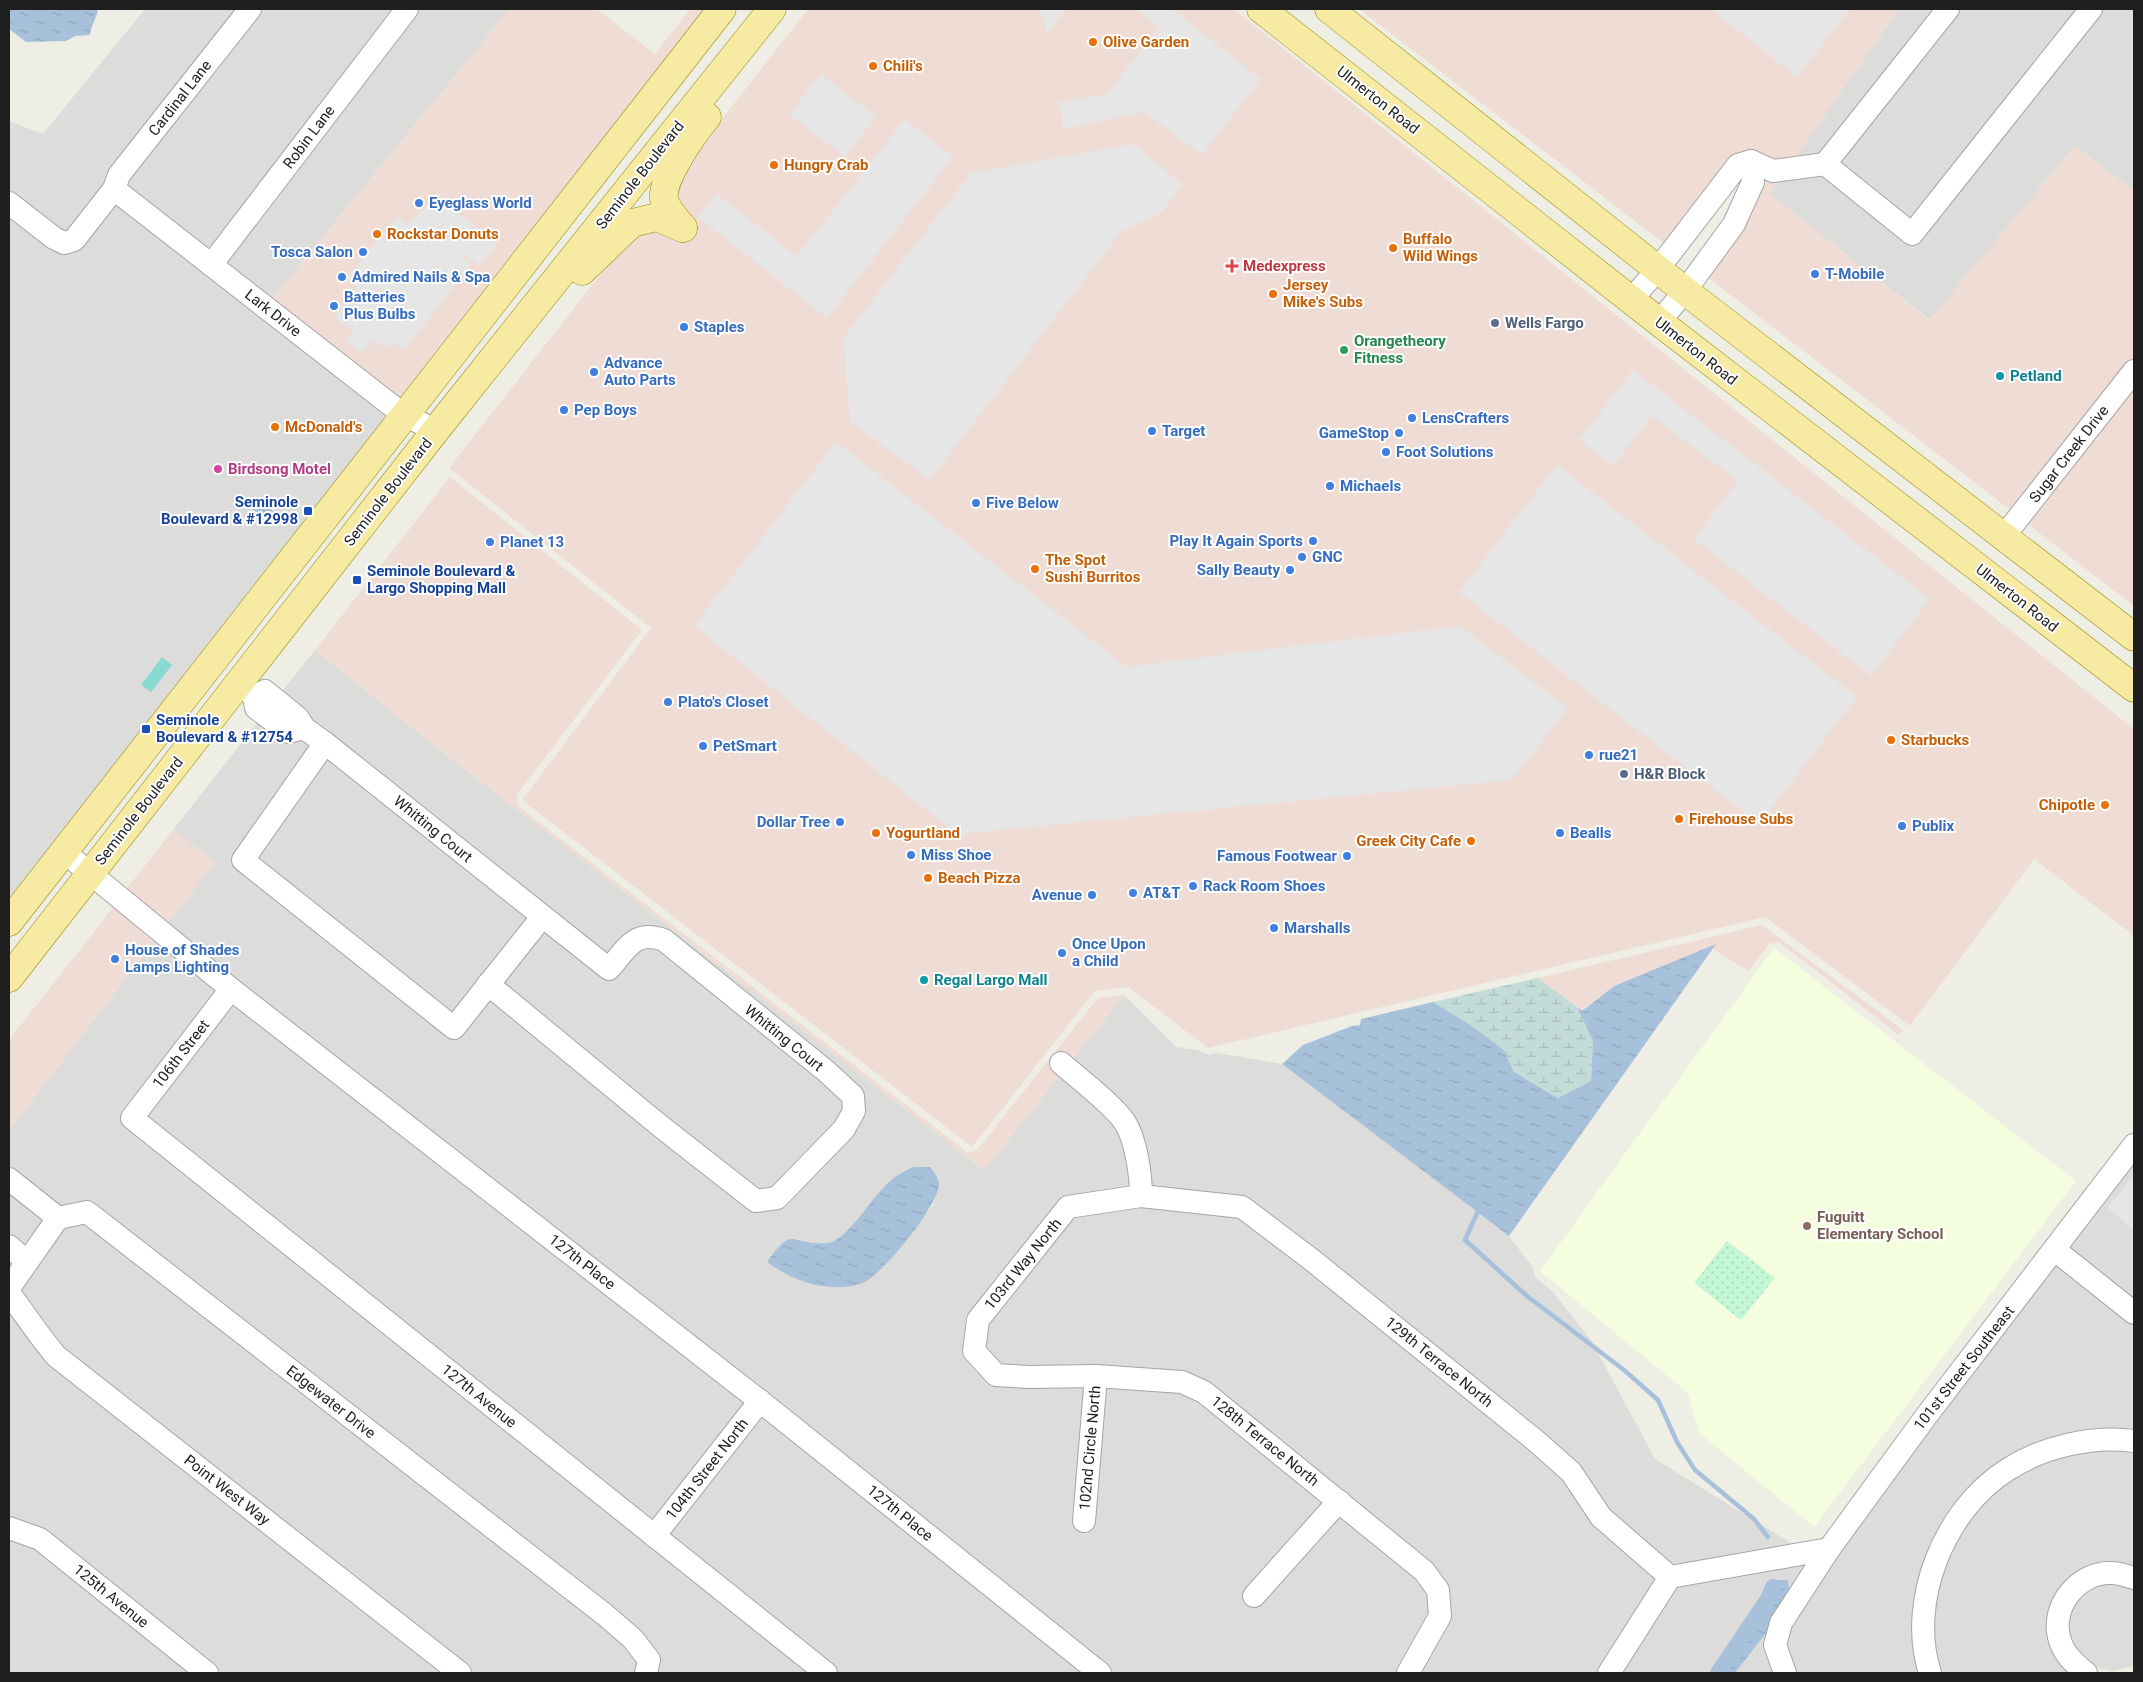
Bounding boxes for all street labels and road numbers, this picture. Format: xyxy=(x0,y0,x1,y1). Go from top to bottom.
street label: Cardinal Lane xyxy=(145,56,215,140)
street label: Ulmerton Road xyxy=(1333,62,1423,138)
street label: Robin Lane xyxy=(279,102,339,172)
street label: Seminole Boulevard xyxy=(592,117,688,233)
street label: Lark Drive xyxy=(241,285,305,341)
street label: Ulmerton Road xyxy=(1651,313,1741,389)
street label: Sugar Creek Drive xyxy=(2026,402,2113,506)
street label: Seminole Boulevard xyxy=(340,434,436,550)
street label: Ulmerton Road xyxy=(1972,560,2062,636)
street label: Seminole Boulevard xyxy=(91,753,187,869)
street label: Whitting Court xyxy=(390,792,476,866)
street label: Whitting Court xyxy=(741,1001,827,1075)
street label: 106th Street xyxy=(149,1016,213,1092)
street label: 103rd Way North xyxy=(981,1215,1065,1313)
street label: 127th Place xyxy=(545,1231,619,1294)
street label: 101st Street Southeast xyxy=(1910,1302,2018,1434)
street label: 129th Terrace North xyxy=(1381,1313,1497,1411)
street label: 127th Avenue xyxy=(438,1360,520,1432)
street label: Edgewater Drive xyxy=(283,1362,379,1442)
street label: 102nd Circle North xyxy=(1076,1385,1104,1511)
street label: 128th Terrace North xyxy=(1207,1392,1323,1490)
street label: 104th Street North xyxy=(662,1415,752,1523)
street label: Point West Way xyxy=(180,1451,274,1529)
street label: 127th Place xyxy=(864,1481,936,1545)
street label: 125th Avenue xyxy=(70,1560,152,1632)

